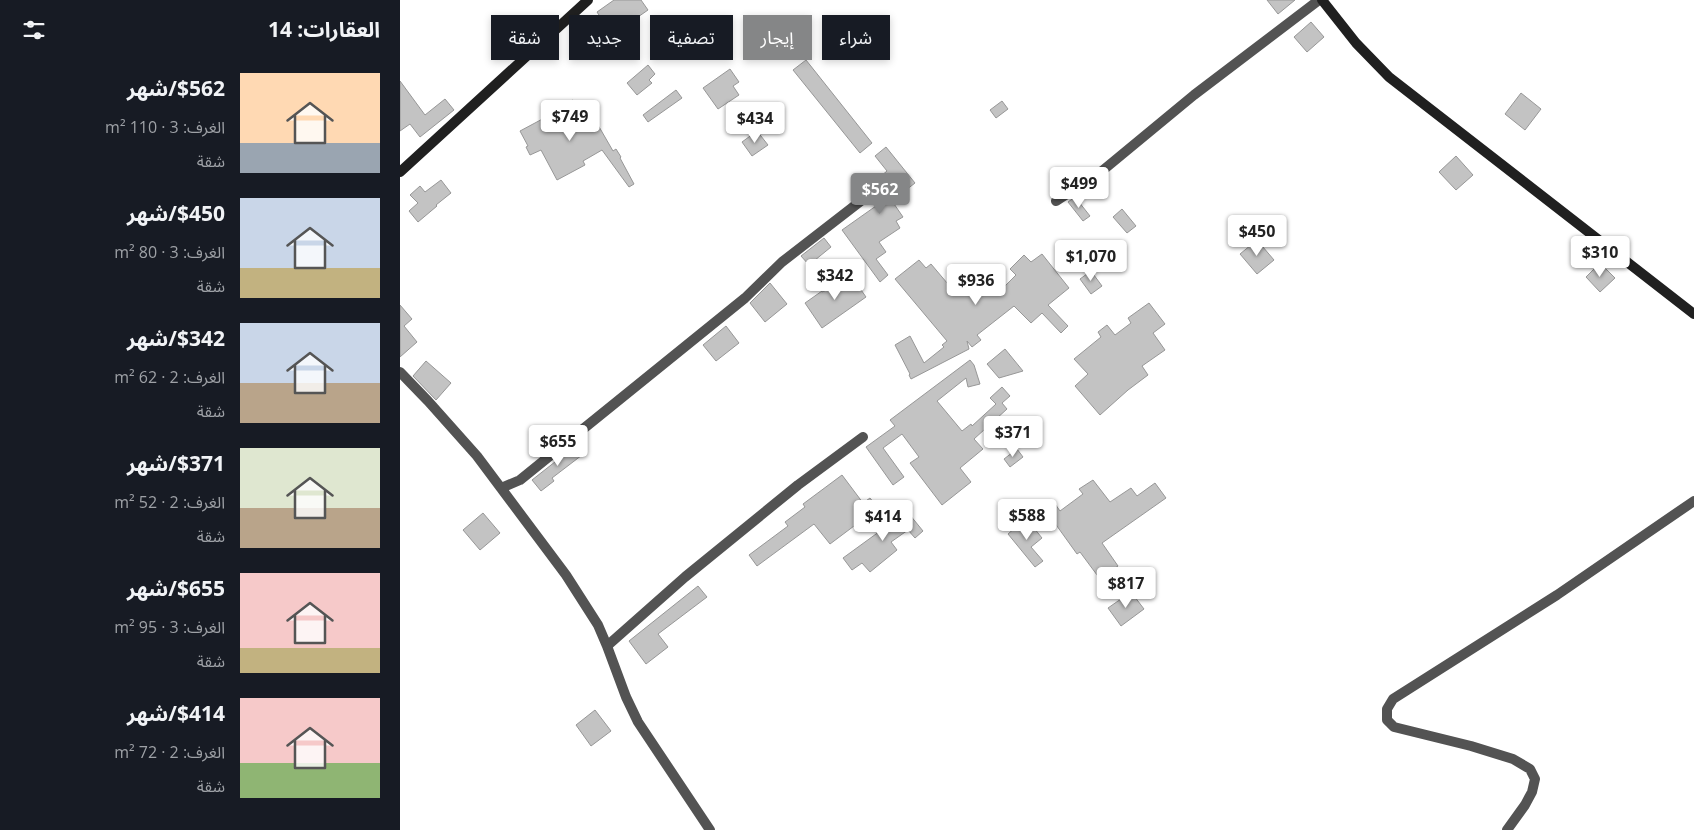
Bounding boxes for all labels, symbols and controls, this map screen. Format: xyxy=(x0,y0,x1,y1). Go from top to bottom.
text: العقارات: 14 xyxy=(268,15,380,43)
chip: شقة xyxy=(491,15,559,60)
chip: جديد xyxy=(569,15,640,60)
chip: تصفية xyxy=(650,15,733,60)
chip: إيجار xyxy=(743,15,812,60)
chip: شراء xyxy=(822,15,890,60)
icon: filters xyxy=(20,16,48,44)
text: $562/شهر xyxy=(127,74,225,102)
icon: home xyxy=(280,93,340,153)
pin: $749 xyxy=(540,100,600,142)
pin: $434 xyxy=(725,102,785,144)
text: $749 xyxy=(552,105,588,127)
text: $434 xyxy=(737,107,773,129)
text: الغرف: 3 · 110 m² xyxy=(105,116,225,138)
text: شقة xyxy=(197,150,225,172)
pin: $499 xyxy=(1049,166,1109,209)
pin: $562 xyxy=(850,172,910,215)
text: $499 xyxy=(1061,172,1097,194)
text: $562 xyxy=(862,178,898,200)
text: $450/شهر xyxy=(127,199,225,227)
pin: $450 xyxy=(1227,214,1287,257)
icon: home xyxy=(280,218,340,278)
text: $450 xyxy=(1239,220,1275,242)
pin: $310 xyxy=(1570,236,1630,278)
pin: $1,070 xyxy=(1050,240,1132,282)
text: الغرف: 3 · 80 m² xyxy=(114,241,225,263)
text: $310 xyxy=(1582,241,1618,263)
text: $1,070 xyxy=(1066,245,1116,267)
pin: $342 xyxy=(805,258,865,301)
text: $342 xyxy=(817,264,853,286)
pin: $936 xyxy=(946,264,1006,306)
text: $936 xyxy=(958,269,994,291)
text: شقة xyxy=(197,275,225,297)
text: $342/شهر xyxy=(127,324,225,352)
icon: home xyxy=(280,343,340,403)
text: الغرف: 2 · 62 m² xyxy=(114,366,225,388)
text: شقة xyxy=(197,400,225,422)
pin: $371 xyxy=(983,416,1043,458)
text: $371 xyxy=(995,421,1031,443)
pin: $655 xyxy=(528,424,588,467)
text: $655 xyxy=(540,430,576,452)
text: $371/شهر xyxy=(127,449,225,477)
icon: home xyxy=(280,468,340,528)
text: الغرف: 2 · 52 m² xyxy=(114,491,225,513)
pin: $588 xyxy=(997,498,1057,541)
pin: $414 xyxy=(853,500,913,542)
text: $588 xyxy=(1009,504,1045,526)
text: $414 xyxy=(865,505,901,527)
text: شقة xyxy=(197,525,225,547)
pin: $817 xyxy=(1096,566,1156,609)
text: $817 xyxy=(1108,572,1144,594)
text: $655/شهر xyxy=(127,574,225,602)
icon: home xyxy=(280,593,340,653)
text: الغرف: 3 · 95 m² xyxy=(114,616,225,638)
text: شقة xyxy=(197,650,225,672)
text: $414/شهر xyxy=(127,699,225,727)
icon: home xyxy=(280,718,340,778)
text: الغرف: 2 · 72 m² xyxy=(114,741,225,763)
text: شقة xyxy=(197,775,225,797)

